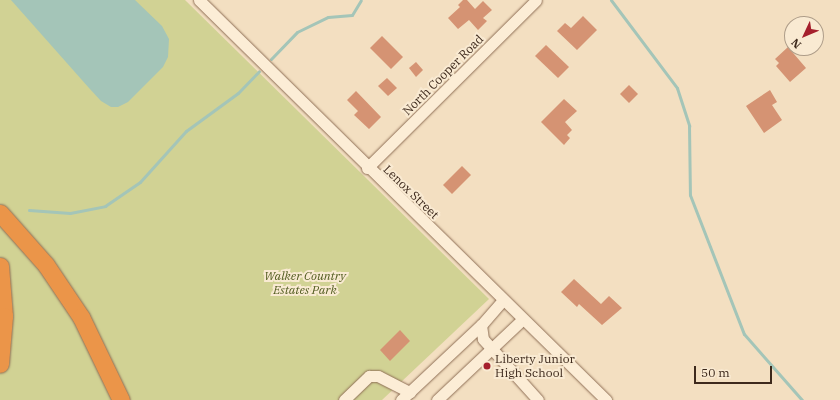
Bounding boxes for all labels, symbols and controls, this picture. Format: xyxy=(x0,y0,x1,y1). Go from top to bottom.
north arrow xyxy=(784,16,824,56)
street label: North Cooper Road xyxy=(400,32,486,118)
text: N xyxy=(788,36,804,52)
street label: Lenox Street xyxy=(380,162,442,222)
park label: Walker Country Estates Park xyxy=(264,269,346,297)
place label: Liberty Junior High School xyxy=(495,352,575,380)
scale bar xyxy=(696,358,774,384)
marker: Liberty Junior High School xyxy=(482,361,492,371)
text: 50 m xyxy=(701,365,730,380)

